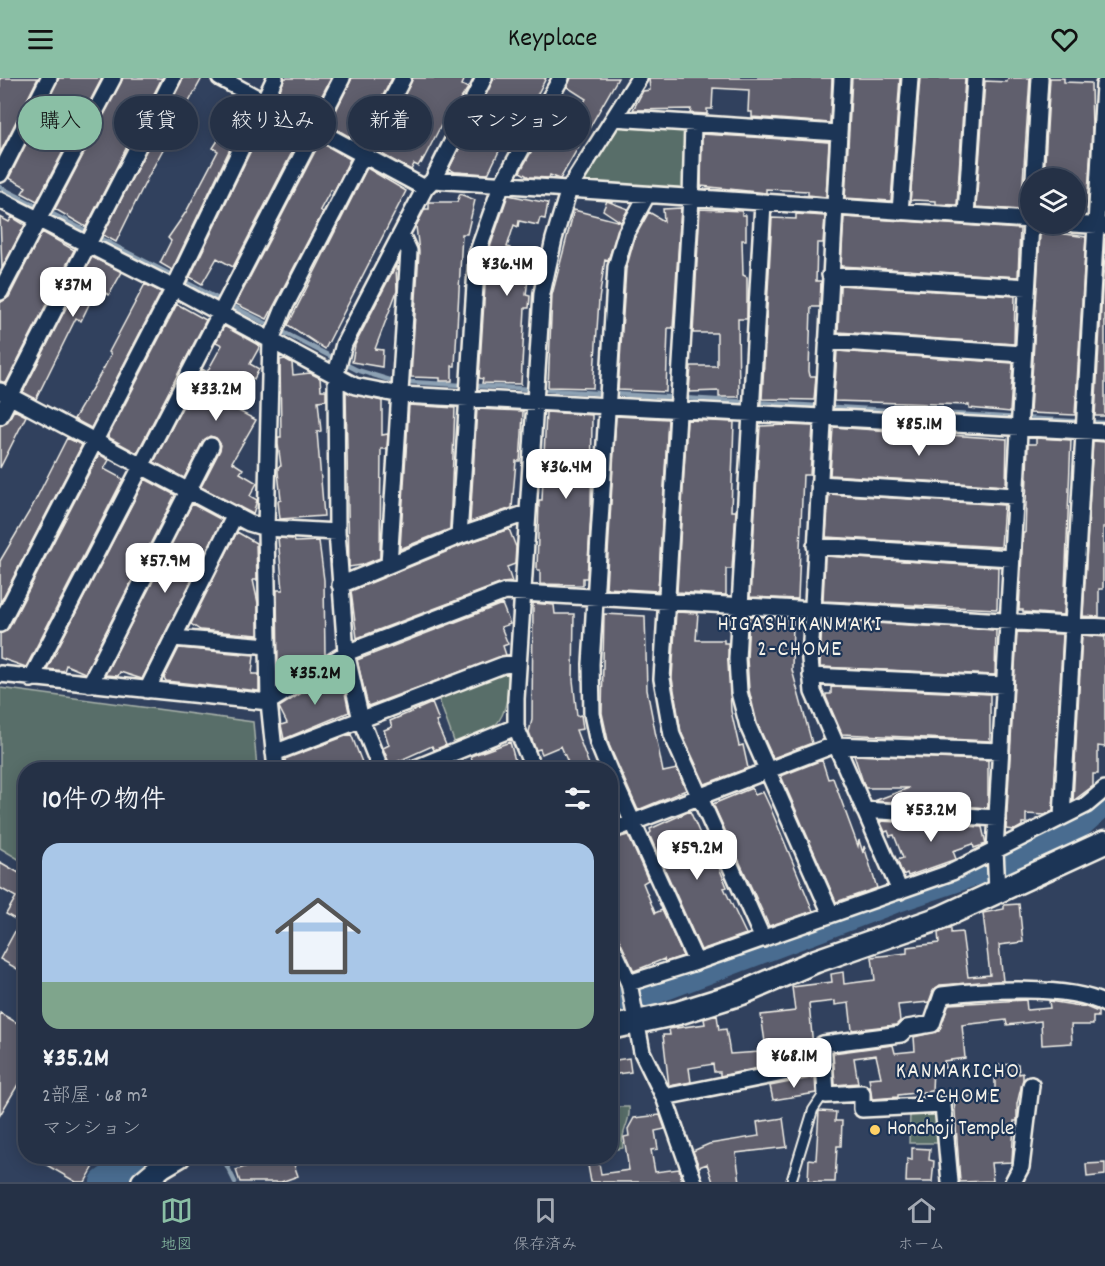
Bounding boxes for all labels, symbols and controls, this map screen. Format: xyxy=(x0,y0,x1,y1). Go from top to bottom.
text: Keyplace xyxy=(508,20,597,59)
icon: menu xyxy=(24,23,57,56)
icon: heart xyxy=(1048,23,1081,56)
chip: 購入 xyxy=(18,96,102,150)
chip: 賃貸 xyxy=(114,96,198,150)
chip: 絞り込み xyxy=(210,96,336,150)
chip: 新着 xyxy=(348,96,432,150)
chip: マンション xyxy=(444,96,590,150)
map controls xyxy=(1020,168,1086,234)
button: layers xyxy=(1020,168,1086,234)
pin: ¥36.4M xyxy=(458,246,556,297)
text: ¥36.4M xyxy=(481,251,533,279)
pin: ¥37M xyxy=(37,267,109,318)
text: ¥37M xyxy=(54,272,92,300)
pin: ¥33.2M xyxy=(167,371,265,422)
text: ¥33.2M xyxy=(190,376,242,404)
pin: ¥85.1M xyxy=(870,406,968,457)
text: ¥85.1M xyxy=(896,411,942,439)
pin: ¥36.4M xyxy=(517,449,615,500)
text: ¥36.4M xyxy=(540,454,592,482)
pin: ¥57.9M xyxy=(116,543,214,594)
text: ¥57.9M xyxy=(140,548,190,576)
district label: HIGASHIKANMAKI 2-CHOME xyxy=(718,610,882,666)
pin: ¥35.2M xyxy=(266,655,364,706)
text: ¥35.2M xyxy=(289,660,341,688)
icon: filters xyxy=(561,782,594,815)
text: 10件の物件 xyxy=(42,783,166,820)
pin: ¥53.2M xyxy=(882,792,980,843)
text: ¥53.2M xyxy=(905,797,957,825)
pin: ¥59.2M xyxy=(648,830,746,881)
text: ¥59.2M xyxy=(671,835,723,863)
icon: home xyxy=(264,882,372,990)
pin: ¥68.1M xyxy=(745,1038,843,1089)
text: ¥35.2M xyxy=(42,1041,109,1078)
text: ¥68.1M xyxy=(771,1043,817,1071)
district label: KANMAKICHO 2-CHOME xyxy=(896,1057,1020,1113)
text: 2部屋 · 68 m² xyxy=(42,1083,148,1111)
place label: Honchoji Temple xyxy=(887,1115,1014,1145)
text: マンション xyxy=(42,1116,141,1144)
marker: Honchoji Temple xyxy=(868,1123,882,1137)
tab: 地図 xyxy=(160,1194,193,1257)
tab: 保存済み xyxy=(513,1194,577,1257)
tab: ホーム xyxy=(898,1194,945,1257)

